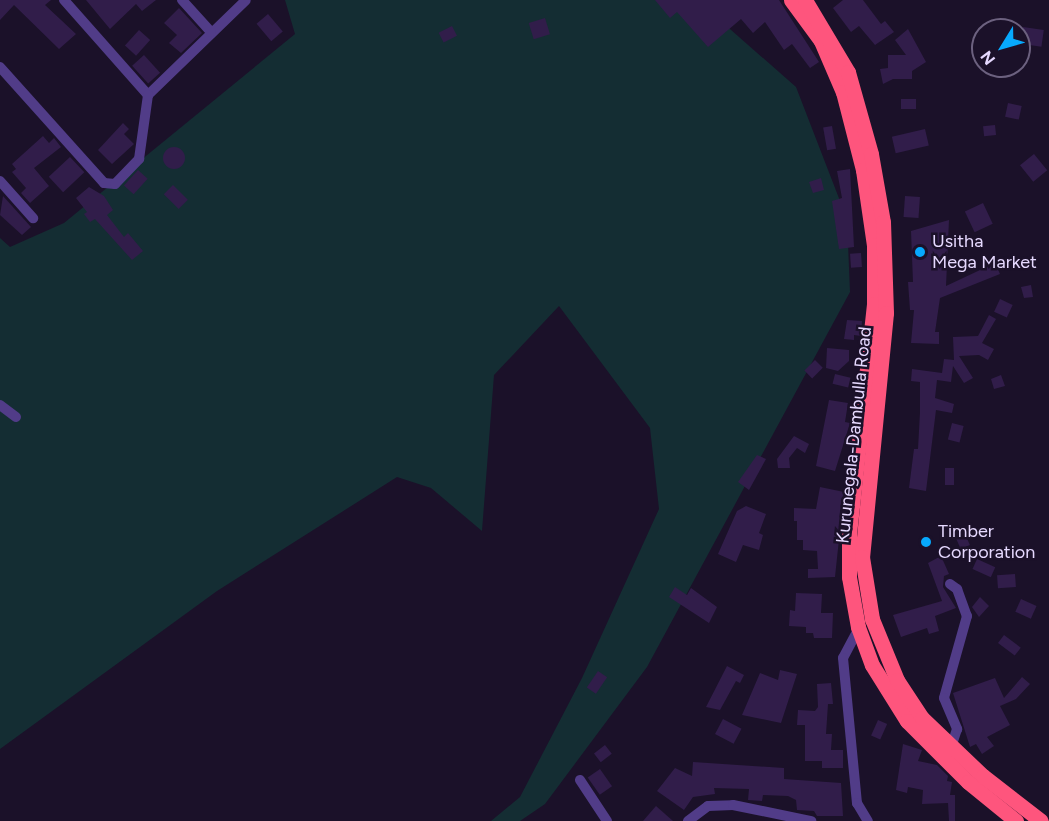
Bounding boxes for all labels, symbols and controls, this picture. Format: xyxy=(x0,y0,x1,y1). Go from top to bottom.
north arrow xyxy=(971,18,1031,78)
text: N xyxy=(977,47,999,69)
place label: Usitha Mega Market xyxy=(932,231,1037,274)
marker: Usitha Mega Market xyxy=(913,245,927,259)
street label: Kurunegala-Dambulla Road xyxy=(832,326,876,544)
place label: Timber Corporation xyxy=(938,521,1035,564)
marker: Timber Corporation xyxy=(919,535,933,549)

